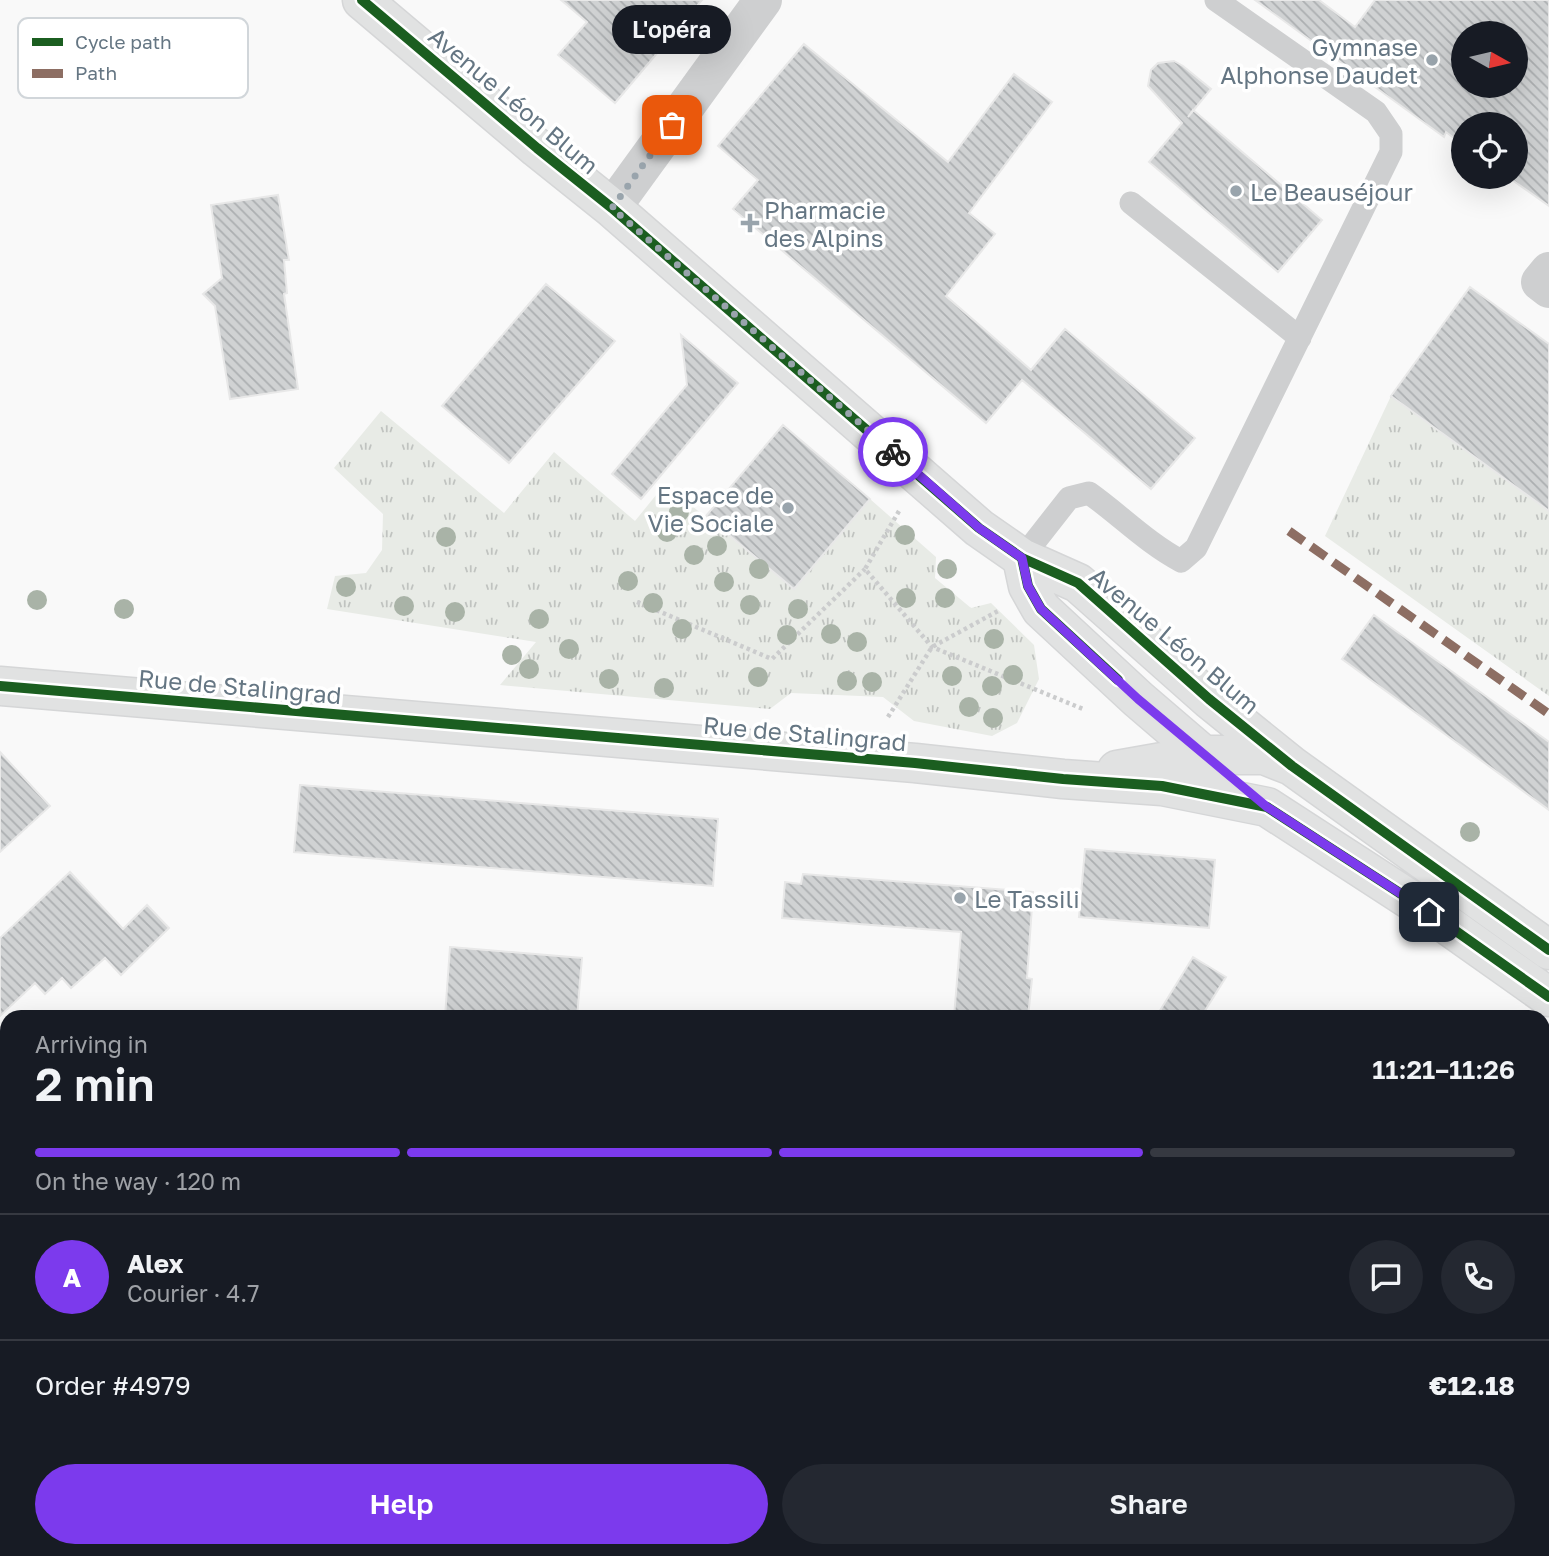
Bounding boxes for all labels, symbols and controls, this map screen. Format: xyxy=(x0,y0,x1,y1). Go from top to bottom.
callout: L'opéra xyxy=(612,6,732,55)
text: L'opéra xyxy=(632,15,711,43)
legend xyxy=(18,18,248,98)
street label: Avenue Léon Blum xyxy=(423,21,605,179)
north arrow xyxy=(1451,21,1528,98)
map controls xyxy=(1451,21,1528,189)
text: Cycle path xyxy=(75,30,172,53)
place label: Gymnase Alphonse Daudet xyxy=(1220,32,1418,89)
marker: Gymnase Alphonse Daudet xyxy=(1424,52,1440,68)
text: Path xyxy=(75,61,117,84)
pin xyxy=(642,95,702,155)
icon: bag xyxy=(653,106,691,144)
button: locate xyxy=(1451,112,1528,189)
place label: Le Beauséjour xyxy=(1250,177,1413,206)
marker: Le Beauséjour xyxy=(1228,183,1244,199)
place label: Pharmacie des Alpins xyxy=(764,195,886,252)
marker: Pharmacie des Alpins xyxy=(742,215,758,231)
courier xyxy=(858,417,928,487)
icon: bike xyxy=(874,433,912,471)
place label: Espace de Vie Sociale xyxy=(647,480,774,537)
marker: Espace de Vie Sociale xyxy=(780,500,796,516)
street label: Avenue Léon Blum xyxy=(1084,561,1266,719)
street label: Rue de Stalingrad xyxy=(137,663,343,709)
street label: Rue de Stalingrad xyxy=(702,710,908,756)
pin xyxy=(1399,882,1459,942)
place label: Le Tassili xyxy=(974,884,1080,913)
marker: Le Tassili xyxy=(952,890,968,906)
icon: home xyxy=(1410,893,1448,931)
text: Arriving in xyxy=(35,1030,148,1058)
text: 11:21–11:26 xyxy=(1372,1054,1515,1085)
text: 2 min xyxy=(35,1056,155,1111)
text: On the way · 120 m xyxy=(35,1167,241,1195)
button: chat xyxy=(1349,1240,1423,1314)
button: phone xyxy=(1441,1240,1515,1314)
text: Alex xyxy=(127,1248,184,1279)
text: A xyxy=(63,1262,81,1293)
text: Courier · 4.7 xyxy=(127,1279,259,1307)
text: Order #4979 xyxy=(35,1370,191,1401)
text: €12.18 xyxy=(1429,1370,1515,1401)
button: Help xyxy=(35,1464,768,1544)
button: Share xyxy=(782,1464,1515,1544)

